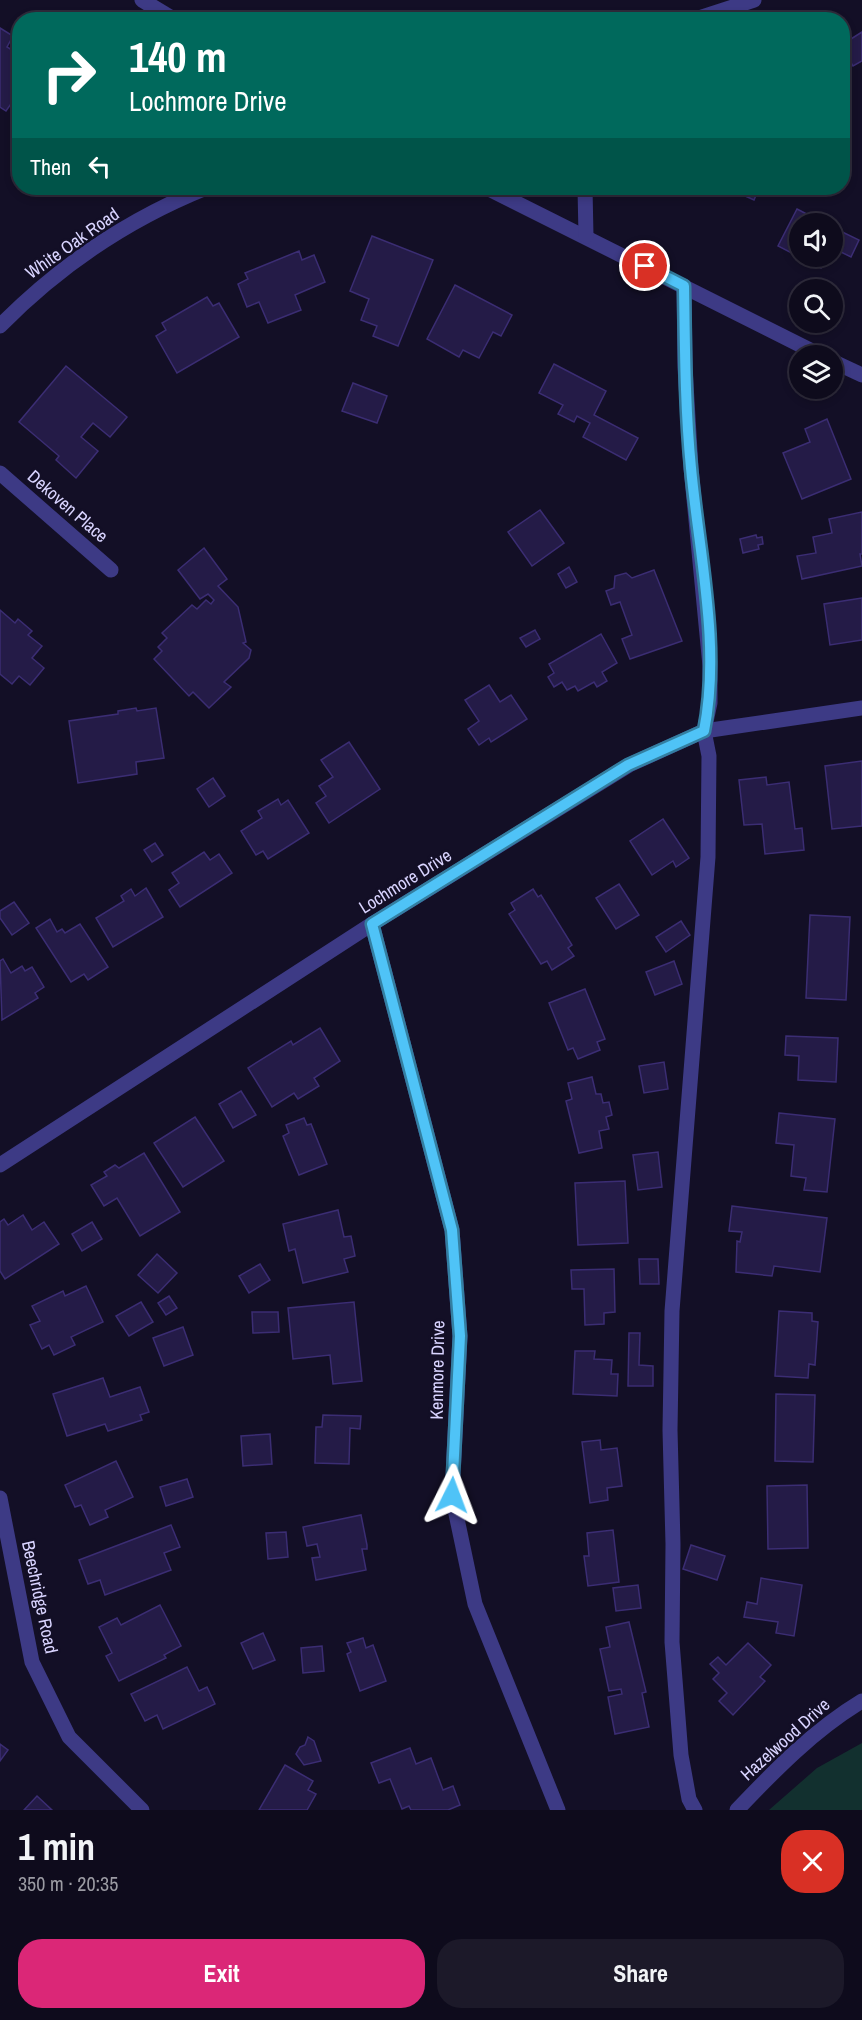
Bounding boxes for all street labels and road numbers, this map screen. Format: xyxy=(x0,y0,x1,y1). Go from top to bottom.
street label: White Oak Road xyxy=(20,201,124,285)
street label: Dekoven Place xyxy=(22,464,114,548)
street label: Lochmore Drive xyxy=(354,843,456,919)
street label: Kenmore Drive xyxy=(424,1320,450,1420)
street label: Beechridge Road xyxy=(16,1538,64,1656)
street label: Hazelwood Drive xyxy=(735,1692,835,1786)

